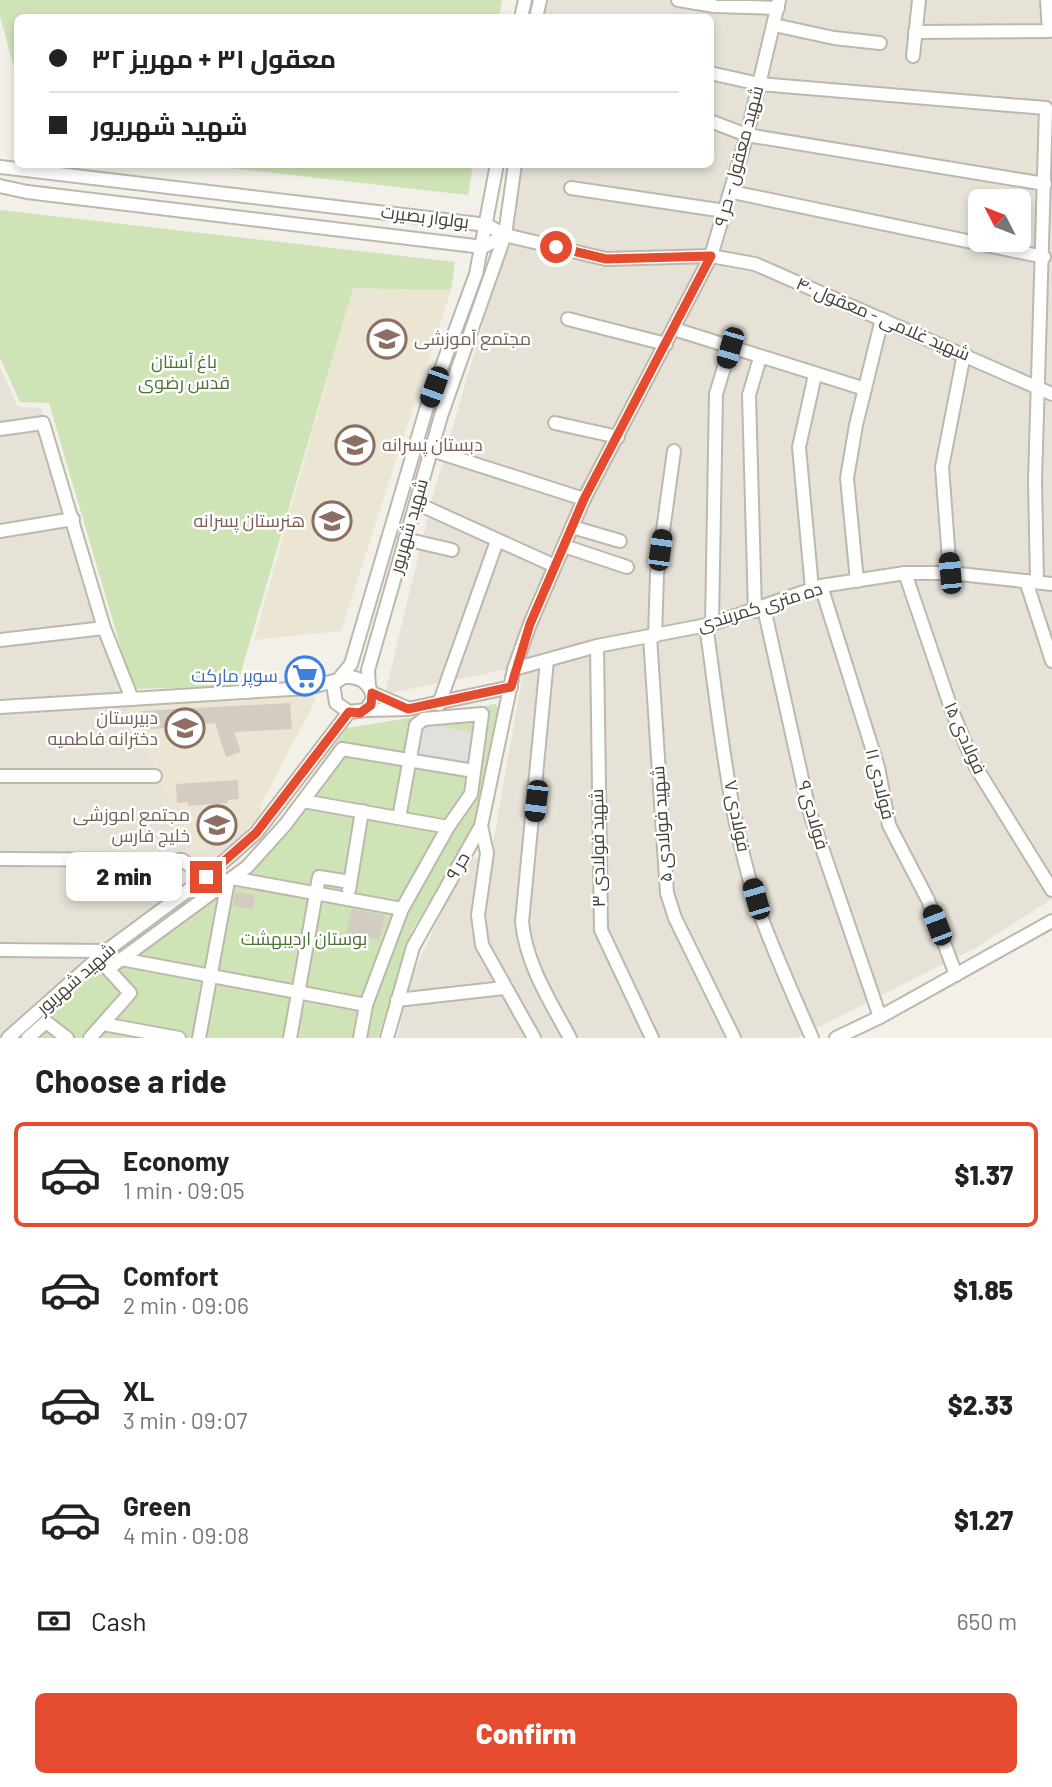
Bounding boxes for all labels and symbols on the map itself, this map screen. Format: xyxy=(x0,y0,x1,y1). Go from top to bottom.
street label: شهید معقول - حر ۹ xyxy=(709,83,768,229)
north arrow xyxy=(968,189,1031,252)
street label: بولوار بصیرت xyxy=(380,200,471,233)
route start xyxy=(540,231,572,263)
street label: شهید غلامی - معقول ۴۰ xyxy=(793,271,974,366)
school or university icon: مجتمع آموزشی xyxy=(366,318,408,360)
car xyxy=(715,325,746,371)
place label: مجتمع آموزشی xyxy=(414,327,531,351)
park label: باغ آستان قدس رضوی xyxy=(138,350,230,394)
car xyxy=(417,364,452,410)
school or university icon: دبستان پسرانه xyxy=(334,424,376,466)
place label: دبستان پسرانه xyxy=(382,433,483,457)
street label: شهید شهریور xyxy=(384,476,433,577)
school or university icon: هنرستان پسرانه xyxy=(311,500,353,542)
place label: هنرستان پسرانه xyxy=(193,509,305,533)
car xyxy=(647,528,674,572)
car xyxy=(938,551,963,595)
street label: ده متری کمربندی xyxy=(695,577,825,636)
supermarket icon: سوپر مارکت xyxy=(284,655,326,697)
place label: سوپر مارکت xyxy=(191,664,278,688)
street label: فولادی ۱۵ xyxy=(939,698,992,778)
place label: دبیرستان دخترانه فاطمیه xyxy=(48,706,158,750)
school or university icon: دبیرستان دخترانه فاطمیه xyxy=(164,707,206,749)
street label: فولادی ۱۱ xyxy=(861,746,900,822)
street label: شهید فولادی ۵ xyxy=(646,765,677,883)
street label: فولادی ۷ xyxy=(719,778,756,854)
street label: فولادی ۹ xyxy=(793,778,834,852)
car xyxy=(524,779,549,823)
street label: شهید فولادی ۳ xyxy=(585,788,610,908)
place label: مجتمع اموزشی خلیج فارس xyxy=(73,803,190,848)
school or university icon: مجتمع اموزشی خلیج فارس xyxy=(196,804,238,846)
street label: حر ۹ xyxy=(441,848,475,884)
callout: 2 min xyxy=(66,852,182,902)
route end xyxy=(190,861,222,893)
car xyxy=(741,876,772,922)
car xyxy=(920,902,955,948)
park label: بوستان اردیبهشت xyxy=(241,927,367,950)
street label: شهید شهریور xyxy=(31,938,120,1020)

